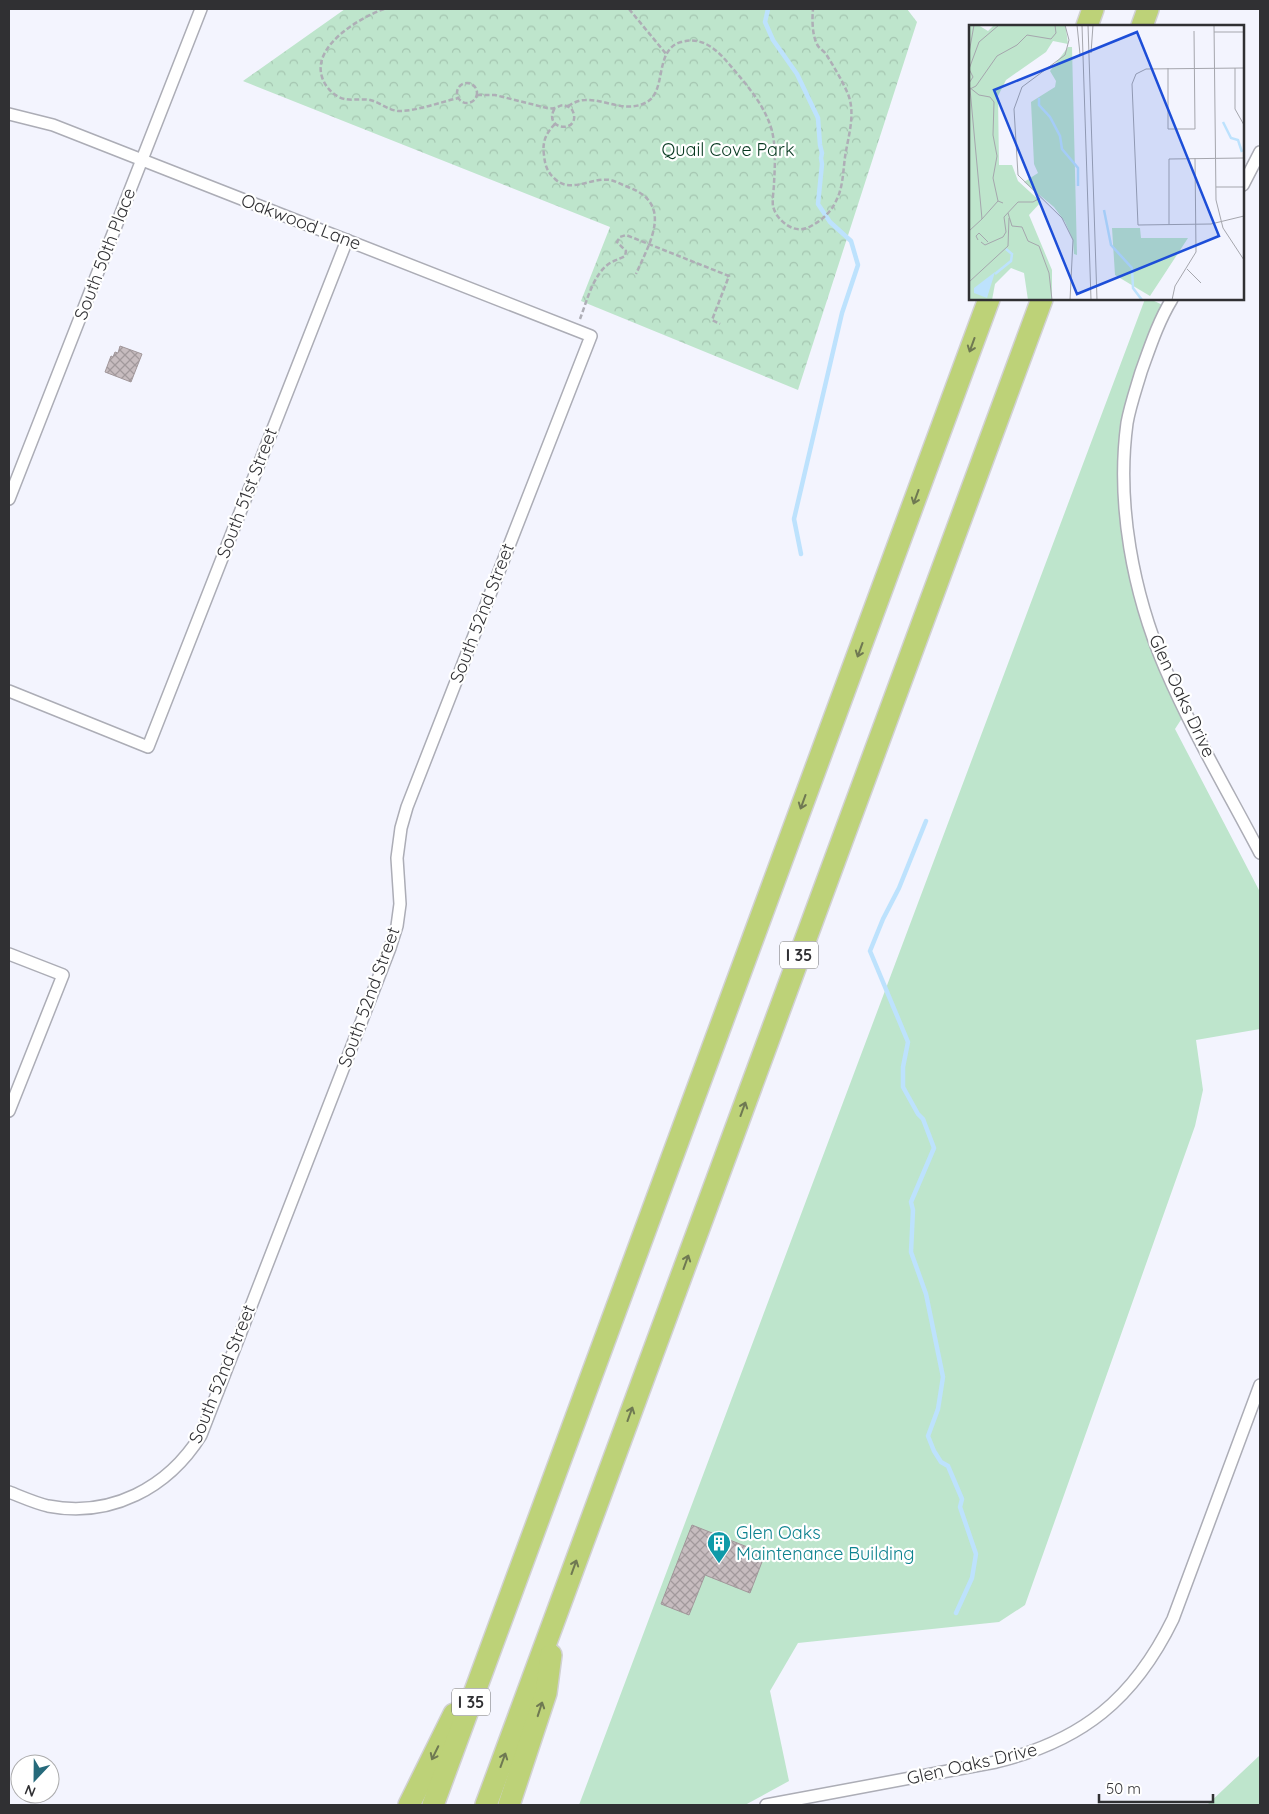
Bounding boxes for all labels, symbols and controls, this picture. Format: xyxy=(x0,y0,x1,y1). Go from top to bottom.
inset map xyxy=(969,25,1244,300)
park label: Quail Cove Park xyxy=(661,138,795,161)
street label: South 50th Place xyxy=(69,185,140,323)
street label: Oakwood Lane xyxy=(238,188,364,255)
one-way arrow xyxy=(967,336,976,352)
street label: South 51st Street xyxy=(211,424,282,561)
one-way arrow xyxy=(911,489,920,504)
street label: South 52nd Street xyxy=(444,540,519,686)
street label: Glen Oaks Drive xyxy=(1144,631,1221,761)
one-way arrow xyxy=(855,641,864,657)
one-way arrow xyxy=(798,794,807,809)
street label: South 52nd Street xyxy=(332,924,405,1070)
road number: I 35 xyxy=(780,942,818,968)
one-way arrow xyxy=(739,1102,748,1117)
one-way arrow xyxy=(682,1254,691,1270)
street label: South 52nd Street xyxy=(183,1301,260,1447)
one-way arrow xyxy=(626,1407,635,1422)
place label: Glen Oaks Maintenance Building xyxy=(736,1521,915,1565)
building icon: Glen Oaks Maintenance Building xyxy=(706,1530,732,1564)
one-way arrow xyxy=(570,1559,579,1575)
road number: I 35 xyxy=(452,1688,490,1715)
one-way arrow xyxy=(536,1701,546,1717)
street label: Glen Oaks Drive xyxy=(905,1737,1039,1790)
one-way arrow xyxy=(429,1746,439,1761)
one-way arrow xyxy=(499,1752,508,1768)
north arrow xyxy=(10,1754,60,1804)
scale bar xyxy=(1099,1772,1213,1804)
text: 50 m xyxy=(1106,1779,1141,1798)
text: N xyxy=(22,1781,38,1801)

